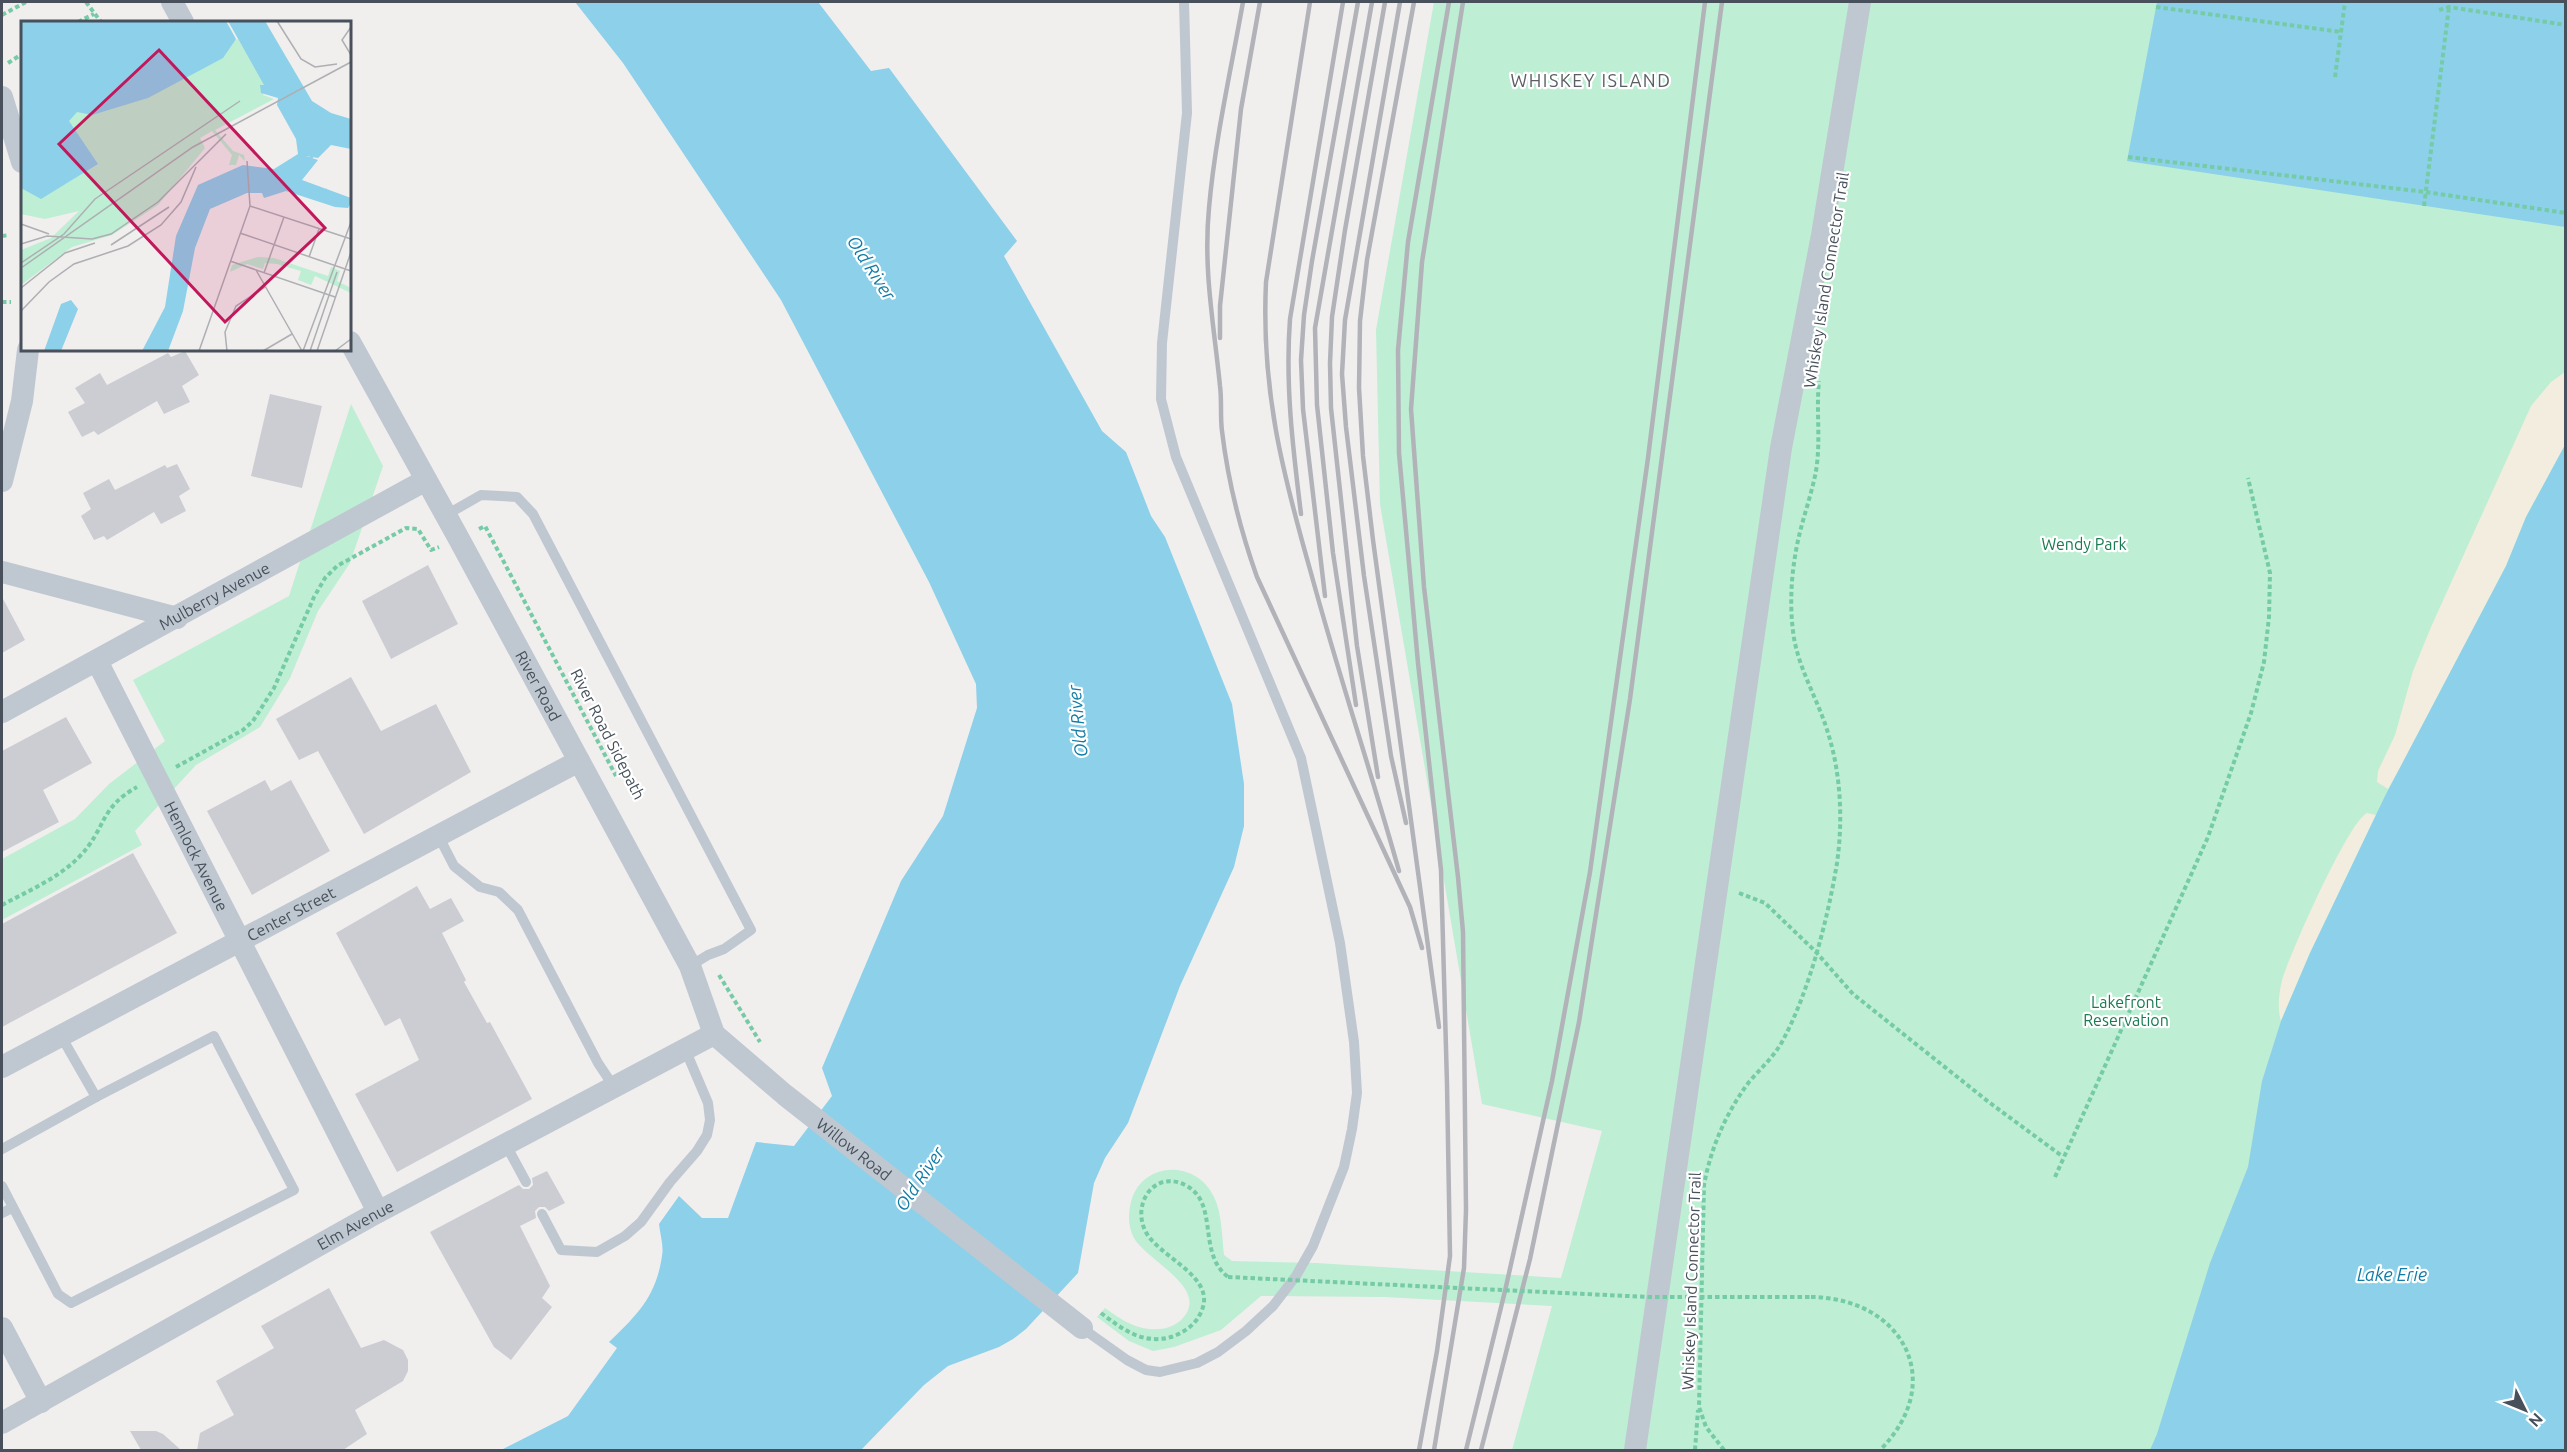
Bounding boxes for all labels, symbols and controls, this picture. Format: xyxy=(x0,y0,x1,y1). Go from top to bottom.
inset map xyxy=(21,21,351,351)
district label: WHISKEY ISLAND xyxy=(1511,70,1671,90)
street label: Whiskey Island Connector Trail xyxy=(1800,171,1852,389)
water label: Old River xyxy=(844,232,901,304)
park label: Wendy Park xyxy=(2041,535,2127,553)
street label: Mulberry Avenue xyxy=(156,558,273,633)
street label: River Road xyxy=(512,648,565,724)
street label: River Road Sidepath xyxy=(567,666,649,802)
water label: Old River xyxy=(1063,683,1091,758)
street label: Hemlock Avenue xyxy=(161,798,232,914)
street label: Center Street xyxy=(244,883,339,945)
park label: Lakefront Reservation xyxy=(2083,993,2169,1029)
street label: Willow Road xyxy=(813,1114,895,1184)
water label: Old River xyxy=(891,1142,948,1214)
street label: Whiskey Island Connector Trail xyxy=(1678,1172,1704,1390)
street label: Elm Avenue xyxy=(314,1196,396,1253)
water label: Lake Erie xyxy=(2357,1264,2427,1284)
north arrow xyxy=(2495,1380,2555,1440)
text: N xyxy=(2525,1410,2547,1431)

